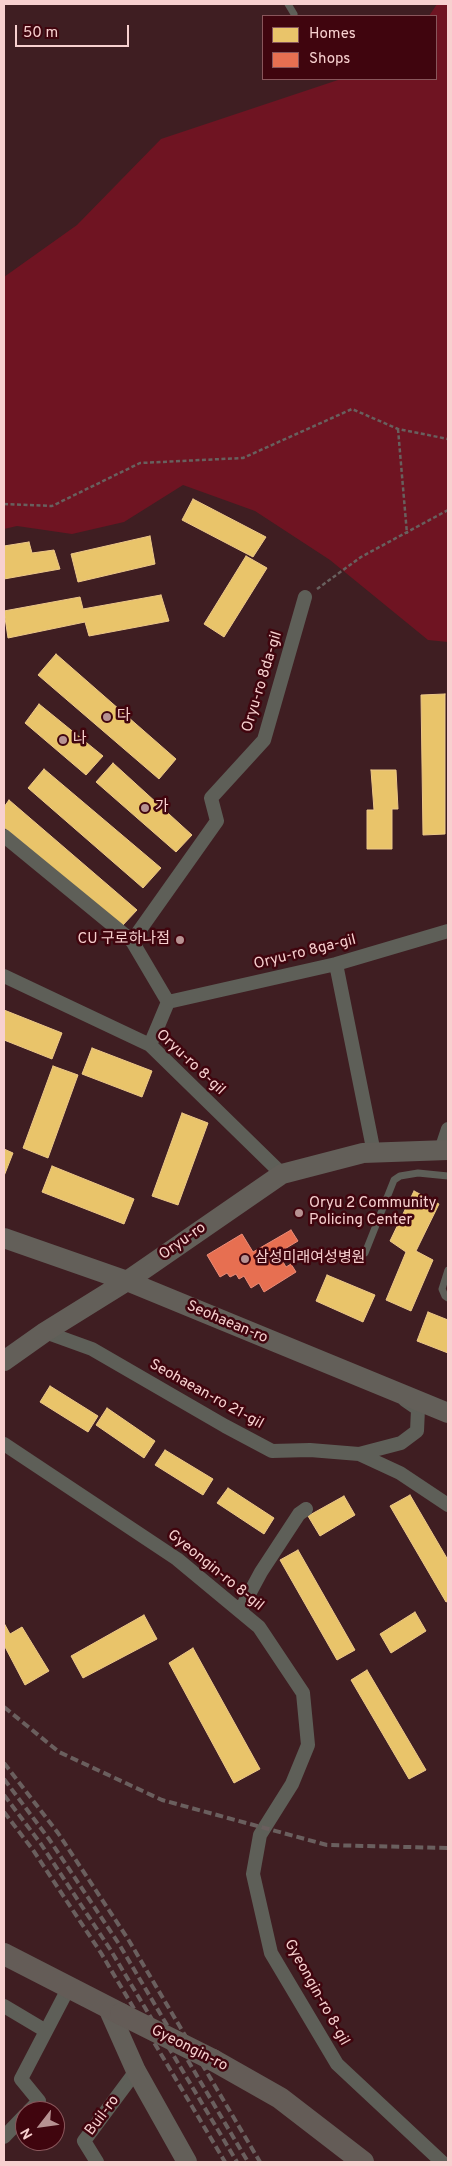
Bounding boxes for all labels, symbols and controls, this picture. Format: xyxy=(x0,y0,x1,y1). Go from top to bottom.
scale bar xyxy=(18,15,131,47)
legend xyxy=(262,15,437,80)
text: 50 m xyxy=(23,24,58,43)
text: Homes xyxy=(309,25,356,44)
text: Shops xyxy=(309,50,350,69)
street label: Oryu-ro 8da-gil xyxy=(239,629,287,735)
place label: 다 xyxy=(117,708,131,726)
marker: 다 xyxy=(101,711,113,723)
place label: 나 xyxy=(73,731,87,749)
marker: 나 xyxy=(57,734,69,746)
place label: 가 xyxy=(155,799,169,817)
marker: 가 xyxy=(139,802,151,814)
place label: CU 구로하나점 xyxy=(77,931,170,949)
street label: Oryu-ro 8ga-gil xyxy=(252,932,358,974)
marker: CU 구로하나점 xyxy=(174,934,186,946)
street label: Oryu-ro 8-gil xyxy=(152,1026,228,1100)
place label: Oryu 2 Community Policing Center xyxy=(309,1195,436,1230)
marker: Oryu 2 Community Policing Center xyxy=(293,1207,305,1219)
street label: Oryu-ro xyxy=(156,1219,210,1265)
place label: 삼성미래여성병원 xyxy=(255,1250,365,1268)
marker: 삼성미래여성병원 xyxy=(239,1253,251,1265)
street label: Seohaean-ro xyxy=(184,1298,270,1348)
street label: Seohaean-ro 21-gil xyxy=(146,1356,266,1434)
street label: Gyeongin-ro 8-gil xyxy=(163,1527,267,1615)
street label: Gyeongin-ro 8-gil xyxy=(279,1937,353,2049)
street label: Gyeongin-ro xyxy=(148,2022,230,2076)
street label: Buil-ro xyxy=(82,2092,124,2140)
north arrow xyxy=(15,2101,65,2151)
text: N xyxy=(18,2125,37,2142)

